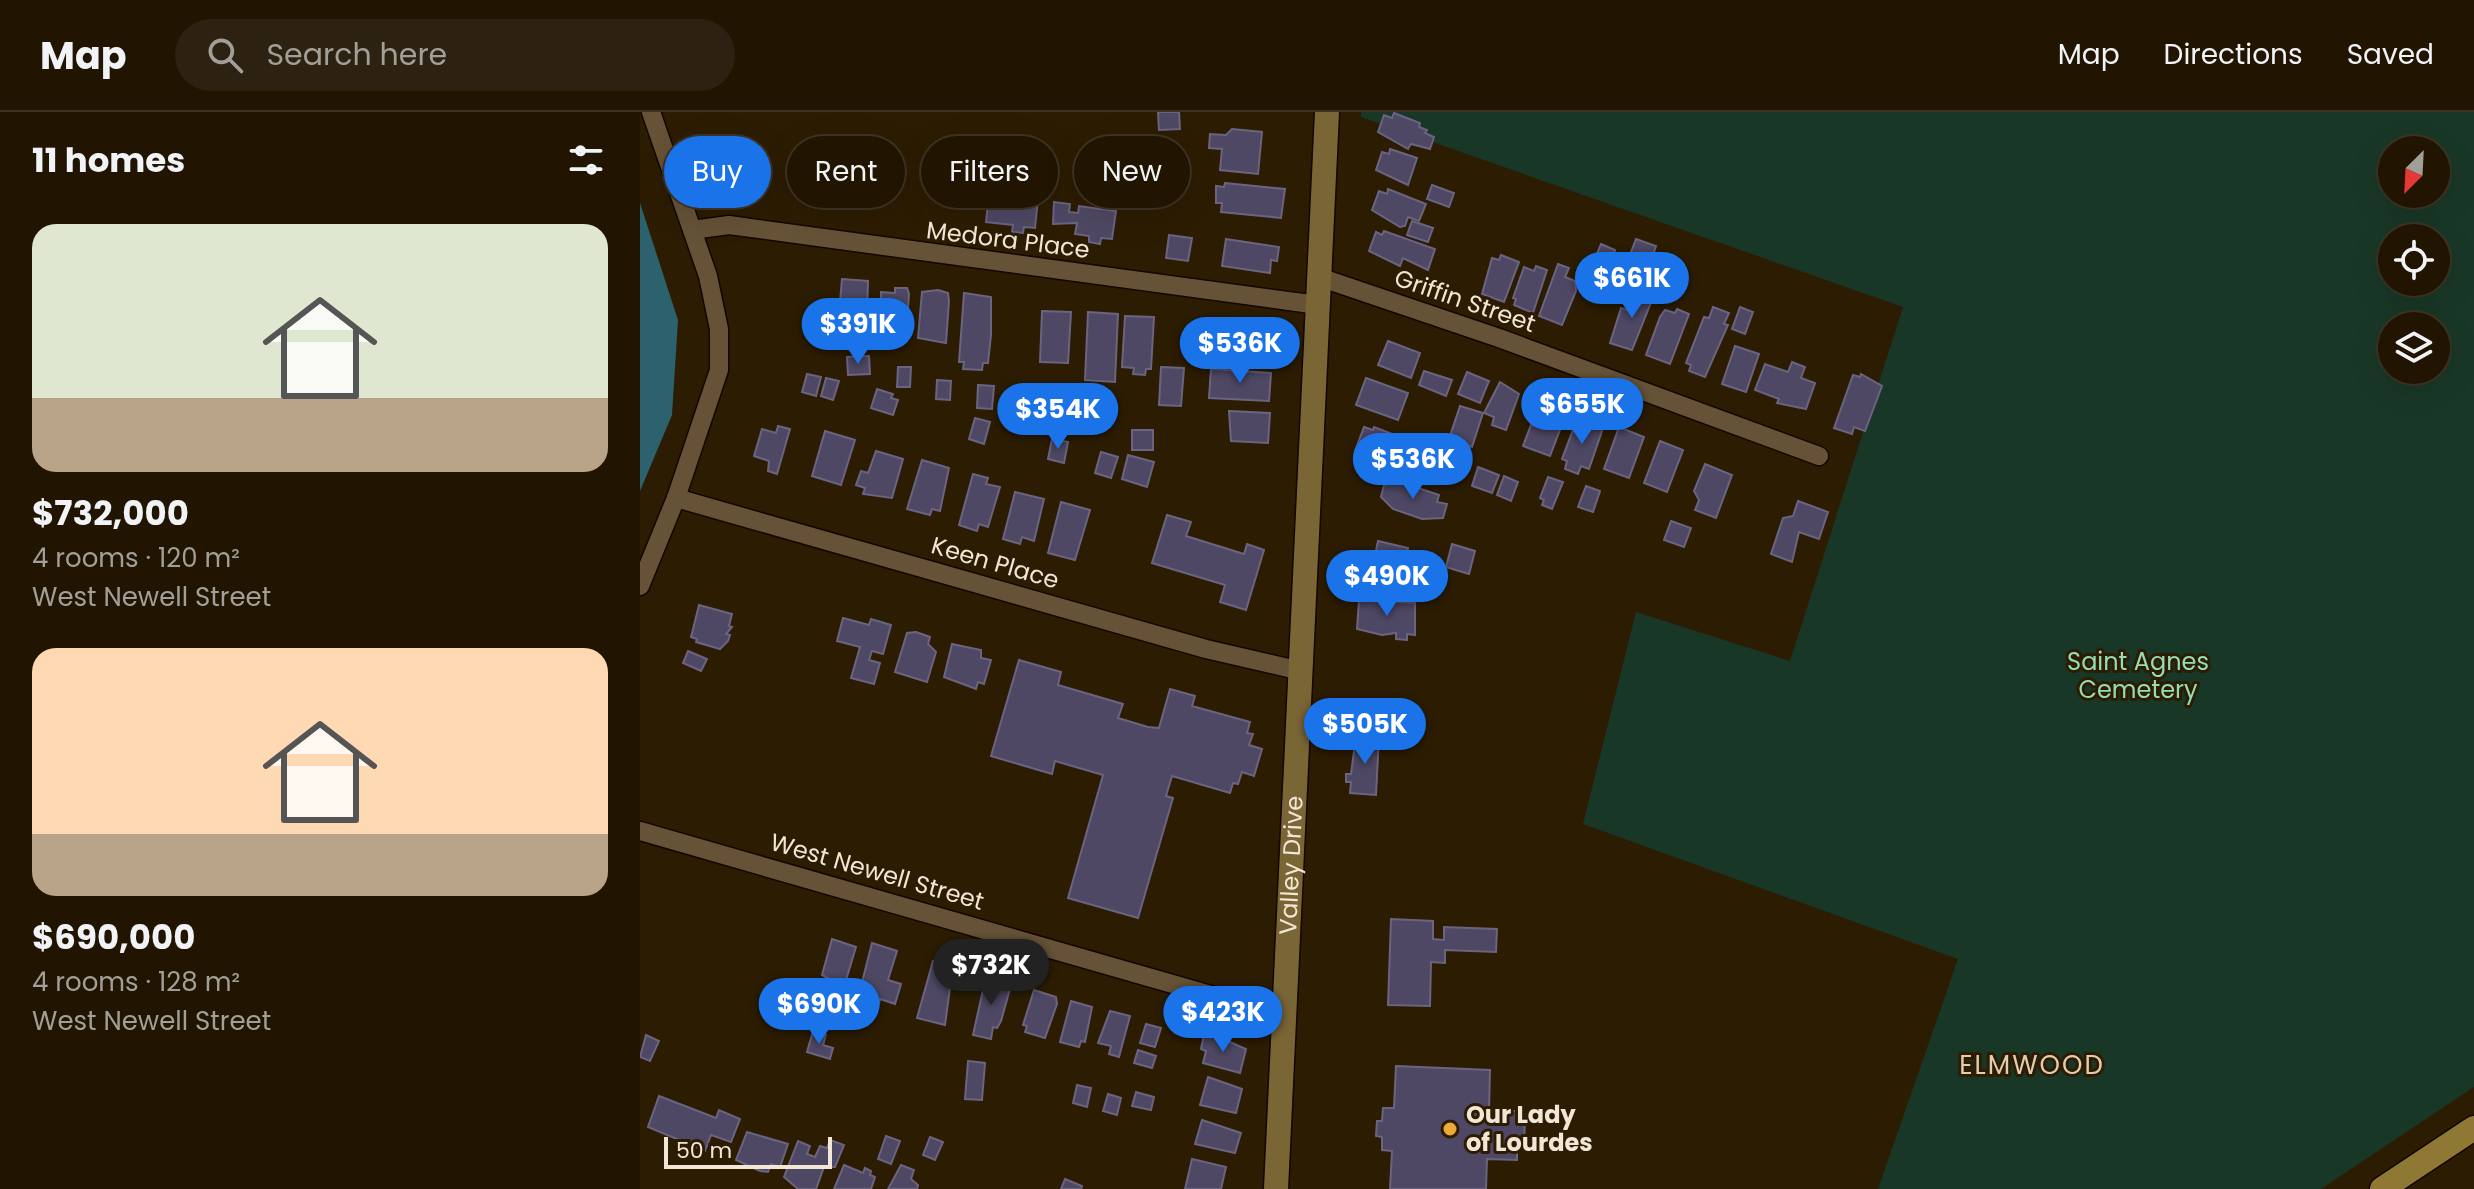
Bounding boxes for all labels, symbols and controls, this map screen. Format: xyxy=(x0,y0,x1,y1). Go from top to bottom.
search box xyxy=(175,19,735,91)
text: Map xyxy=(40,29,127,82)
icon: search xyxy=(203,33,247,77)
text: Search here xyxy=(267,33,447,76)
text: Map xyxy=(2058,35,2120,74)
text: Directions xyxy=(2164,35,2303,74)
text: Saved xyxy=(2347,35,2434,74)
text: 11 homes xyxy=(32,136,185,184)
chip: Buy xyxy=(664,136,771,208)
chip: Rent xyxy=(787,136,905,208)
chip: Filters xyxy=(921,136,1058,208)
chip: New xyxy=(1074,136,1190,208)
north arrow xyxy=(2378,136,2450,208)
map controls xyxy=(2378,136,2450,384)
icon: filters xyxy=(564,138,608,182)
street label: Medora Place xyxy=(925,213,1092,266)
button: locate xyxy=(2378,224,2450,296)
pin: $661K xyxy=(1576,252,1688,320)
text: $661K xyxy=(1593,260,1671,296)
street label: Griffin Street xyxy=(1390,261,1540,340)
icon: home xyxy=(248,276,392,420)
pin: $391K xyxy=(802,298,914,366)
text: $391K xyxy=(820,306,896,342)
button: layers xyxy=(2378,312,2450,384)
pin: $536K xyxy=(1184,317,1296,385)
text: $536K xyxy=(1198,325,1282,361)
pin: $655K xyxy=(1526,378,1638,446)
pin: $354K xyxy=(1002,383,1114,451)
text: $655K xyxy=(1539,386,1625,422)
text: $354K xyxy=(1015,391,1101,427)
pin: $536K xyxy=(1357,433,1469,501)
text: $536K xyxy=(1371,441,1455,477)
text: $732,000 xyxy=(32,489,189,537)
street label: Keen Place xyxy=(927,529,1063,596)
text: 4 rooms · 120 m² xyxy=(32,540,240,576)
pin: $490K xyxy=(1331,550,1443,618)
text: $490K xyxy=(1344,558,1430,594)
text: West Newell Street xyxy=(32,579,271,615)
park label: Saint Agnes Cemetery xyxy=(2067,645,2209,706)
pin: $505K xyxy=(1309,698,1421,766)
icon: home xyxy=(248,700,392,844)
text: $505K xyxy=(1322,706,1408,742)
street label: Valley Drive xyxy=(1271,795,1311,936)
street label: West Newell Street xyxy=(766,825,988,918)
text: $690,000 xyxy=(32,913,195,961)
pin: $732K xyxy=(935,939,1047,1007)
text: $732K xyxy=(951,947,1031,983)
text: 4 rooms · 128 m² xyxy=(32,964,240,1000)
pin: $690K xyxy=(763,978,875,1046)
text: $690K xyxy=(777,986,861,1022)
pin: $423K xyxy=(1167,986,1279,1054)
text: $423K xyxy=(1181,994,1265,1030)
text: West Newell Street xyxy=(32,1003,271,1039)
district label: ELMWOOD xyxy=(1959,1047,2105,1083)
place label: Our Lady of Lourdes xyxy=(1466,1098,1593,1159)
marker: Our Lady of Lourdes xyxy=(1441,1120,1459,1138)
scale bar xyxy=(664,1133,832,1169)
text: 50 m xyxy=(676,1135,732,1166)

